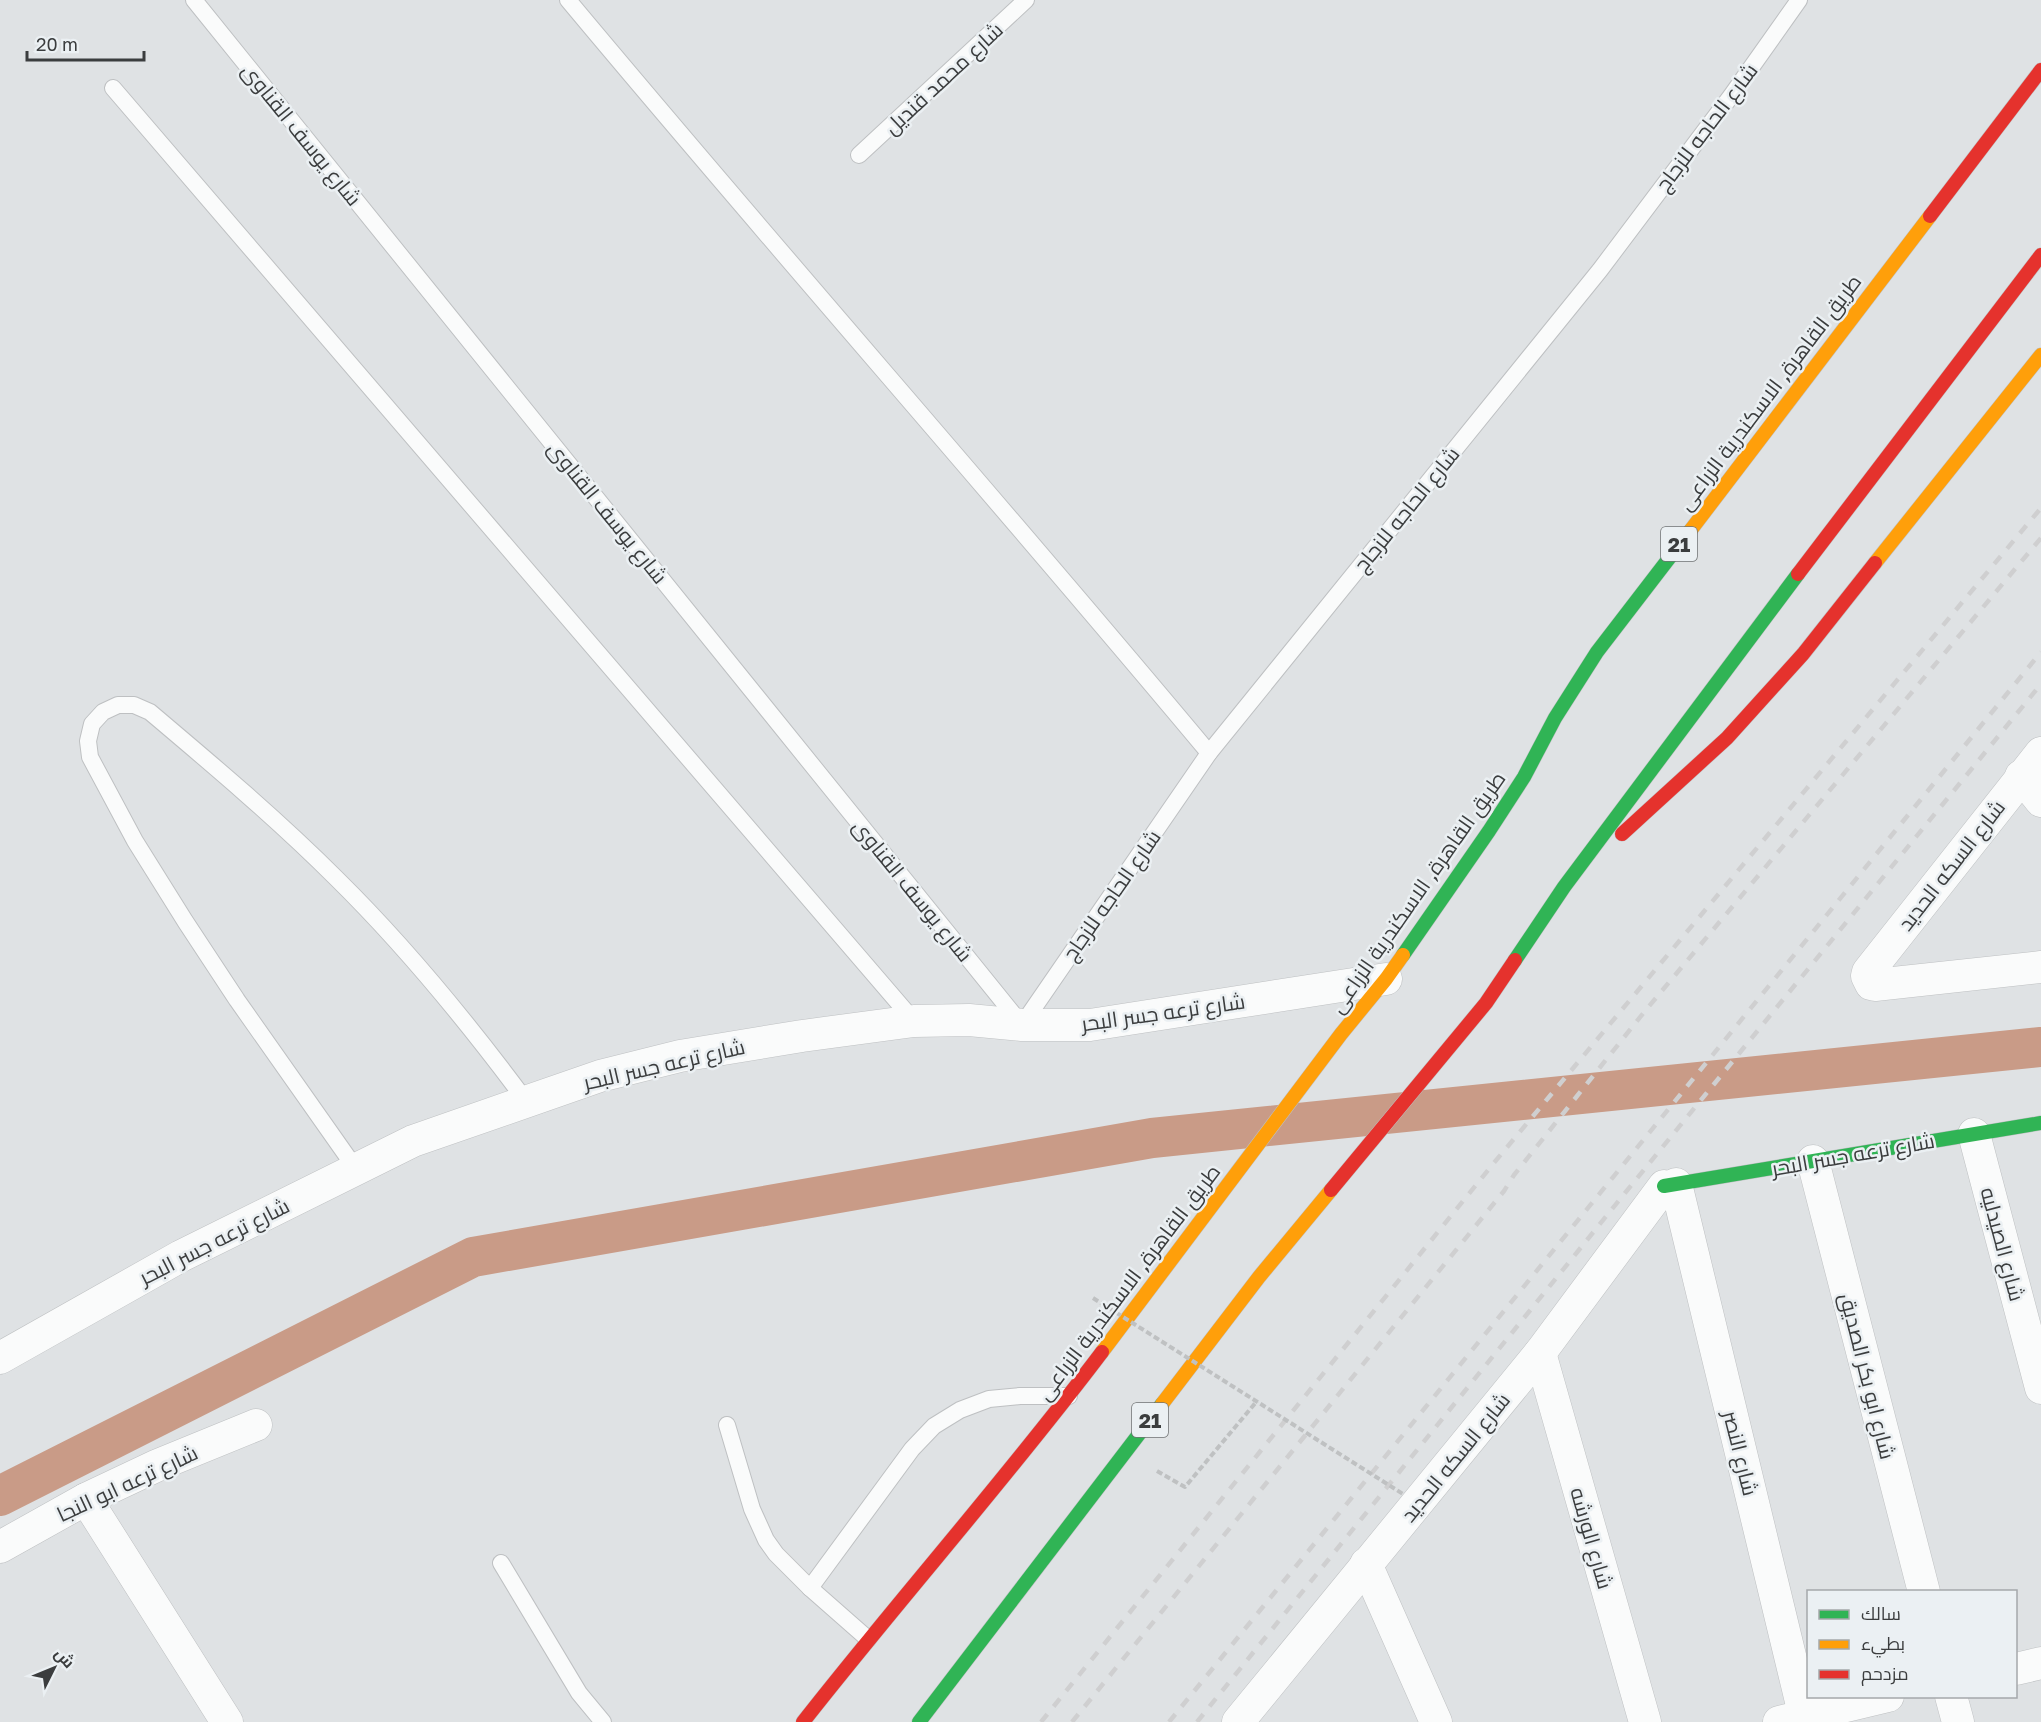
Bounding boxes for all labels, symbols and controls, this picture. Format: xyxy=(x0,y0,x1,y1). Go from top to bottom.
street label: شارع محمد قنديل xyxy=(878,16,1009,141)
scale bar xyxy=(27,24,144,62)
text: 20 m xyxy=(36,33,78,55)
street label: شارع يوسف القناوى xyxy=(235,57,367,212)
street label: شارع الحاجه للزجاج xyxy=(1649,58,1764,197)
street label: طريق القاهرة, الاسكندرية الزراعى xyxy=(1672,269,1867,516)
street label: شارع يوسف القناوى xyxy=(541,435,673,590)
street label: شارع الحاجه للزجاج xyxy=(1347,441,1466,578)
road number: 21 xyxy=(1661,527,1697,561)
street label: طريق القاهرة, الاسكندرية الزراعى xyxy=(1323,766,1511,1018)
street label: شارع السكه الحديد xyxy=(1892,794,2012,937)
street label: شارع يوسف القناوى xyxy=(846,813,978,968)
street label: شارع الحاجه للزجاج xyxy=(1056,825,1167,967)
street label: شارع ترعه جسر البحر xyxy=(1078,988,1247,1038)
street label: شارع ترعه جسر البحر xyxy=(580,1033,748,1097)
street label: شارع ترعه جسر البحر xyxy=(1768,1127,1937,1183)
street label: طريق القاهرة, الاسكندرية الزراعى xyxy=(1031,1159,1226,1406)
street label: شارع الصيدليه xyxy=(1973,1184,2031,1304)
street label: شارع ترعه جسر البحر xyxy=(134,1192,294,1292)
street label: شارع ابو بكر الصديق xyxy=(1833,1290,1901,1462)
street label: شارع السكه الحديد xyxy=(1395,1387,1517,1528)
road number: 21 xyxy=(1132,1403,1168,1437)
street label: شارع النصر xyxy=(1716,1407,1764,1499)
street label: شارع ترعه ابو النجا xyxy=(52,1439,203,1529)
street label: شارع الورشه xyxy=(1563,1484,1619,1592)
legend xyxy=(1807,1590,2017,1698)
text: سالك xyxy=(1861,1602,1901,1624)
text: بطيء xyxy=(1861,1632,1905,1658)
north arrow xyxy=(24,1638,84,1698)
text: ش xyxy=(51,1643,79,1672)
text: مزدحم xyxy=(1861,1662,1909,1686)

